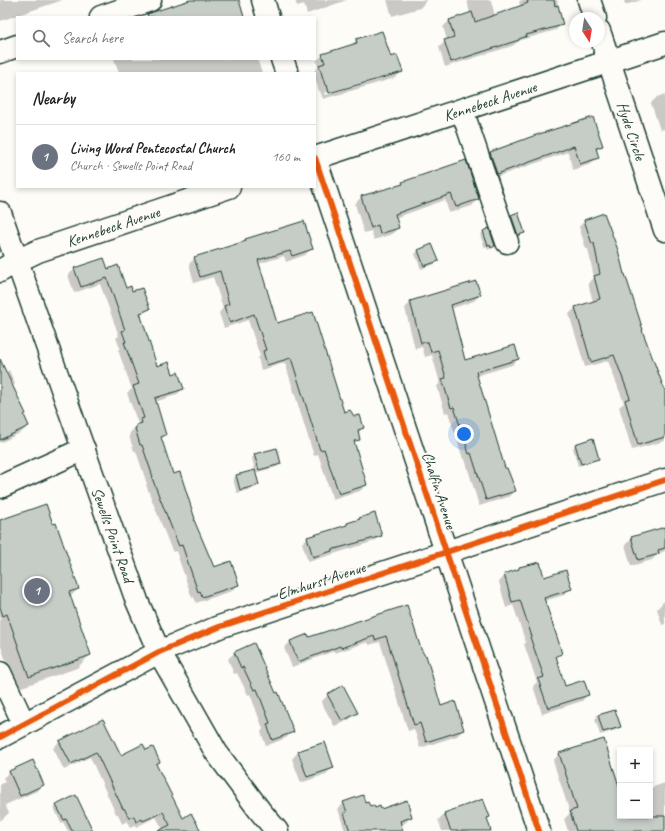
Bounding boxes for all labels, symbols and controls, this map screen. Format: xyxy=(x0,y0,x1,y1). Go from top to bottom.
north arrow xyxy=(569,12,605,48)
search box xyxy=(16,16,316,60)
icon: search xyxy=(30,27,52,49)
text: Search here xyxy=(62,29,123,48)
street label: Kennebeck Avenue xyxy=(441,76,541,126)
text: Nearby xyxy=(32,88,75,109)
street label: Hyde Circle xyxy=(612,99,651,164)
text: Living Word Pentecostal Church xyxy=(70,139,235,158)
text: 1 xyxy=(42,149,48,165)
text: 160 m xyxy=(272,149,300,165)
text: Church · Sewells Point Road xyxy=(70,158,192,174)
street label: Kennebeck Avenue xyxy=(64,201,164,252)
your location xyxy=(454,424,474,444)
street label: Chalfin Avenue xyxy=(417,449,461,533)
street label: Sewells Point Road xyxy=(87,485,139,588)
street label: Elmhurst Avenue xyxy=(275,557,370,605)
pin: 1 xyxy=(24,576,50,606)
map controls xyxy=(617,747,653,819)
button: + xyxy=(617,747,653,783)
button: − xyxy=(617,783,653,819)

